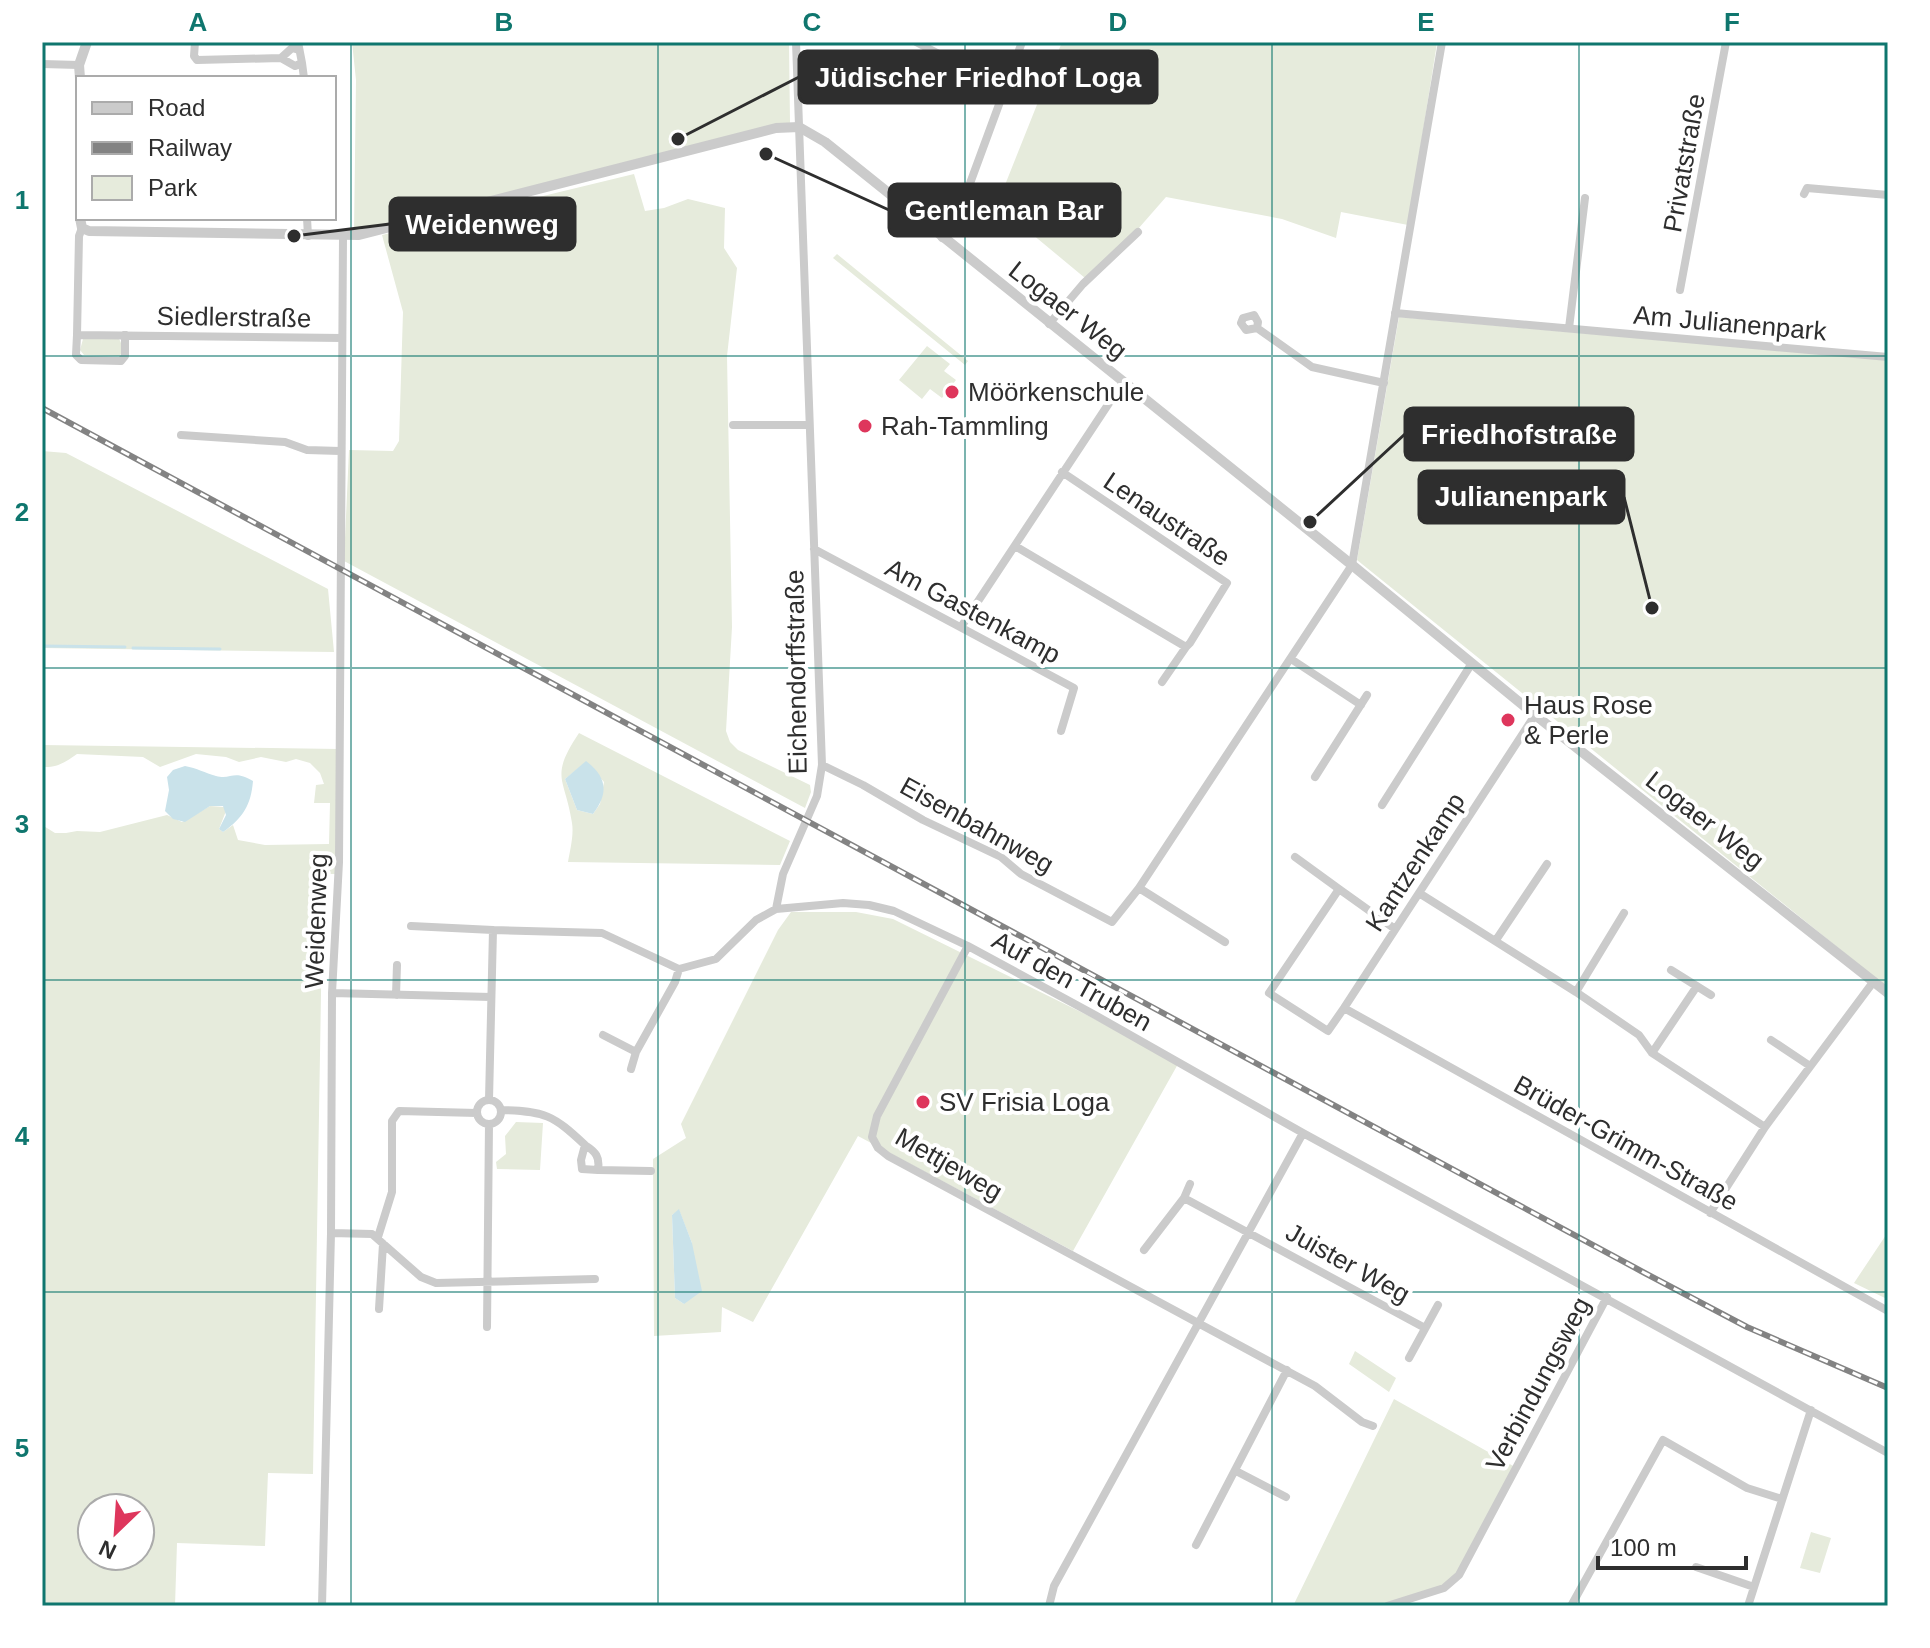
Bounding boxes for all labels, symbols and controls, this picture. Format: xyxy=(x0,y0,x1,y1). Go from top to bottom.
text: A xyxy=(189,7,208,37)
text: B xyxy=(495,7,513,37)
text: C xyxy=(803,7,822,37)
text: D xyxy=(1109,7,1127,37)
text: E xyxy=(1417,7,1435,37)
text: F xyxy=(1724,7,1740,37)
callout: Jüdischer Friedhof Loga xyxy=(799,51,1157,103)
text: Jüdischer Friedhof Loga xyxy=(815,62,1142,93)
legend xyxy=(76,76,336,220)
street label: Privatstraße xyxy=(1657,91,1711,235)
text: Road xyxy=(148,94,205,121)
text: Railway xyxy=(148,134,232,161)
text: Park xyxy=(148,174,198,201)
callout: Gentleman Bar xyxy=(889,184,1120,236)
text: 1 xyxy=(15,185,29,215)
text: Gentleman Bar xyxy=(904,195,1104,226)
callout: Weidenweg xyxy=(390,198,575,250)
text: Weidenweg xyxy=(405,209,559,240)
street label: Logaer Weg xyxy=(1003,255,1133,365)
street label: Am Julianenpark xyxy=(1632,300,1829,346)
street label: Siedlerstraße xyxy=(156,301,312,333)
place label: Möörkenschule xyxy=(968,377,1144,407)
marker: Möörkenschule xyxy=(943,383,961,401)
callout: Friedhofstraße xyxy=(1405,408,1633,460)
place label: Rah-Tammling xyxy=(881,411,1049,441)
marker: Rah-Tammling xyxy=(856,417,874,435)
text: Friedhofstraße xyxy=(1421,419,1617,450)
street label: Lenaustraße xyxy=(1098,466,1236,572)
callout: Julianenpark xyxy=(1419,471,1624,523)
text: Julianenpark xyxy=(1435,481,1608,512)
text: 2 xyxy=(15,497,29,527)
street label: Am Gastenkamp xyxy=(880,552,1066,670)
street label: Eichendorffstraße xyxy=(779,569,813,775)
place label: Haus Rose & Perle xyxy=(1524,690,1653,750)
marker: Haus Rose & Perle xyxy=(1499,711,1517,729)
street label: Logaer Weg xyxy=(1640,765,1770,875)
street label: Eisenbahnweg xyxy=(895,771,1059,879)
street label: Kantzenkamp xyxy=(1359,787,1471,937)
text: 3 xyxy=(15,809,29,839)
street label: Weidenweg xyxy=(299,853,333,989)
street label: Auf den Truben xyxy=(987,925,1157,1037)
street label: Brüder-Grimm-Straße xyxy=(1509,1069,1743,1217)
place label: SV Frisia Loga xyxy=(939,1087,1110,1117)
marker: SV Frisia Loga xyxy=(914,1093,932,1111)
text: 4 xyxy=(15,1121,30,1151)
street label: Mettjeweg xyxy=(890,1121,1008,1207)
street label: Juister Weg xyxy=(1281,1217,1415,1309)
street label: Verbindungsweg xyxy=(1480,1292,1596,1476)
text: 5 xyxy=(15,1433,29,1463)
north arrow xyxy=(76,1492,156,1572)
scale bar xyxy=(1598,1520,1746,1570)
text: 100 m xyxy=(1610,1534,1677,1561)
text: N xyxy=(95,1535,120,1564)

